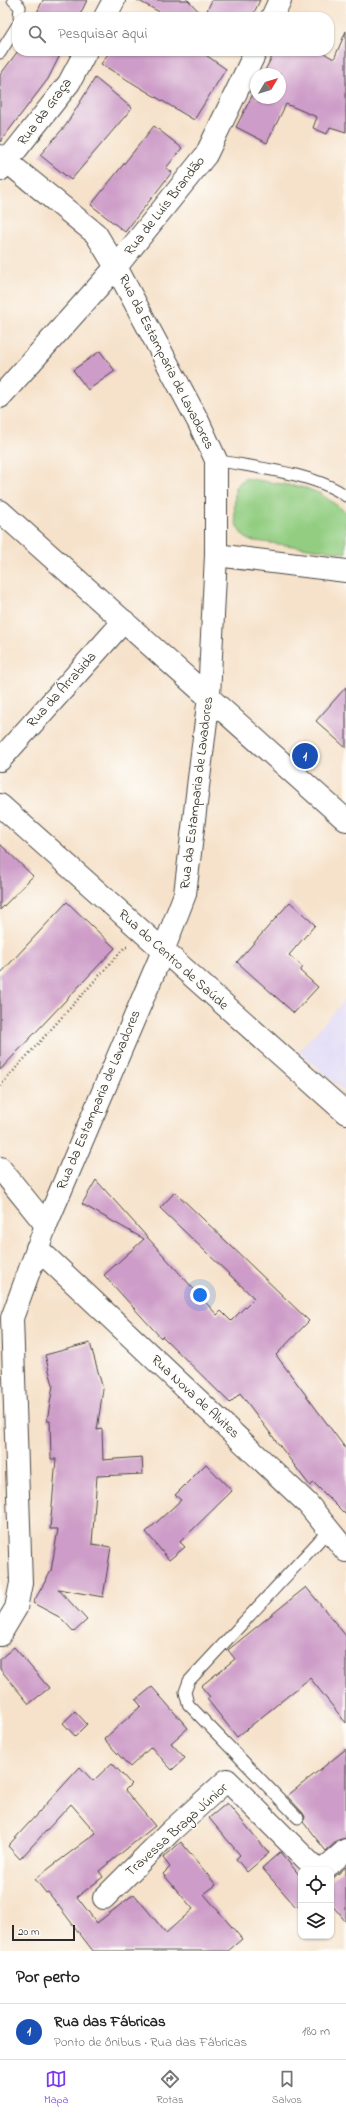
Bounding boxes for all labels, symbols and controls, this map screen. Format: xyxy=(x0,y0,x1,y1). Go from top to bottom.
search box xyxy=(12,12,334,56)
icon: search xyxy=(26,23,48,45)
text: Pesquisar aqui xyxy=(58,23,147,45)
north arrow xyxy=(250,68,286,104)
street label: Rua da Graça xyxy=(12,74,78,150)
street label: Rua de Luís Brandão xyxy=(119,152,211,260)
street label: Rua da Estamparia de Lavadores xyxy=(113,271,219,453)
street label: Rua da Árrabida xyxy=(21,647,102,733)
street label: Rua da Estamparia de Lavadores xyxy=(175,696,219,890)
pin: 1 xyxy=(292,741,318,771)
street label: Rua do Centro de Saúde xyxy=(113,905,233,1016)
street label: Rua da Estamparia de Lavadores xyxy=(51,1007,147,1193)
your location xyxy=(190,1285,210,1305)
street label: Rua Nova de Alvites xyxy=(146,1350,244,1444)
street label: Travessa Braga Júnior xyxy=(121,1778,234,1883)
map controls xyxy=(298,1867,334,1939)
button: locate xyxy=(298,1867,334,1903)
button: layers xyxy=(298,1903,334,1939)
scale bar xyxy=(12,1923,75,1942)
text: 20 m xyxy=(18,1924,40,1940)
text: Por perto xyxy=(16,1965,80,1990)
text: Rua das Fábricas xyxy=(54,2011,166,2033)
text: 1 xyxy=(27,2022,31,2041)
text: 180 m xyxy=(302,2022,330,2041)
text: Ponto de ônibus · Rua das Fábricas xyxy=(54,2033,247,2052)
tab: Mapa xyxy=(44,2068,69,2108)
tab: Rotas xyxy=(157,2068,184,2108)
tab: Salvos xyxy=(272,2068,302,2108)

